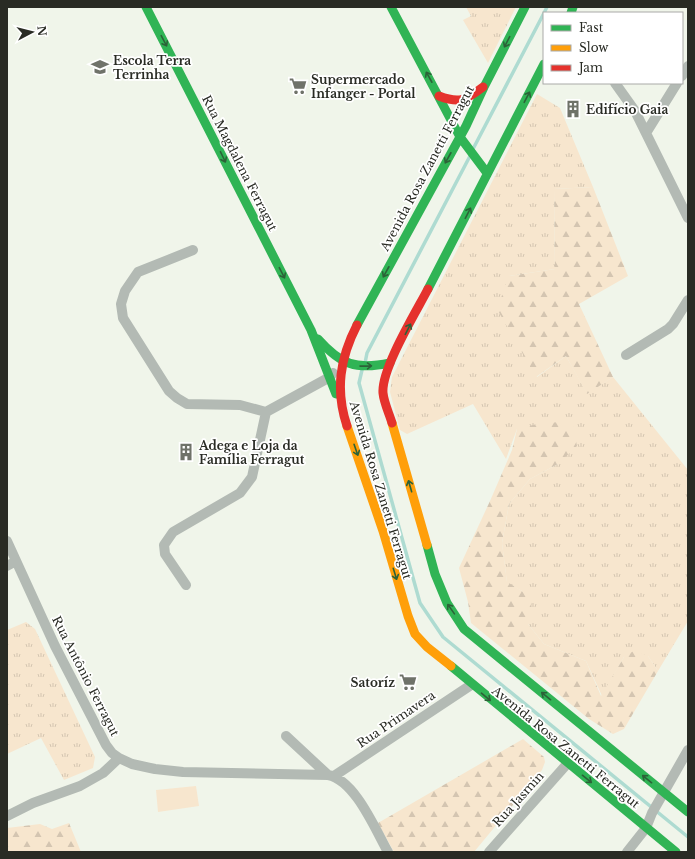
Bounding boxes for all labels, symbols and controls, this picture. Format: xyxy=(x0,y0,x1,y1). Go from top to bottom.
north arrow xyxy=(12,12,52,52)
legend xyxy=(543,12,683,84)
text: Fast xyxy=(579,20,604,35)
text: N xyxy=(34,25,50,37)
one-way arrow xyxy=(161,35,168,47)
one-way arrow xyxy=(503,36,510,48)
text: Slow xyxy=(579,40,609,55)
place label: Escola Terra Terrinha xyxy=(113,53,191,82)
school or university icon: Escola Terra Terrinha xyxy=(90,57,110,77)
text: Jam xyxy=(577,60,603,75)
one-way arrow xyxy=(425,71,432,83)
place label: Supermercado Infanger - Portal xyxy=(311,72,416,101)
supermarket icon: Supermercado Infanger - Portal xyxy=(288,76,308,96)
street label: Avenida Rosa Zanetti Ferragut xyxy=(376,82,477,254)
one-way arrow xyxy=(523,91,531,103)
street label: Rua Magdalena Ferragut xyxy=(199,93,281,234)
building icon: Edifício Gaia xyxy=(563,99,583,119)
place label: Edifício Gaia xyxy=(586,102,668,117)
one-way arrow xyxy=(220,151,227,163)
one-way arrow xyxy=(444,152,452,164)
one-way arrow xyxy=(464,207,472,219)
one-way arrow xyxy=(381,266,389,278)
one-way arrow xyxy=(279,267,286,279)
one-way arrow xyxy=(405,323,412,335)
one-way arrow xyxy=(359,362,372,370)
street label: Avenida Rosa Zanetti Ferragut xyxy=(346,398,415,581)
place label: Adega e Loja da Família Ferragut xyxy=(198,438,305,467)
building icon: Adega e Loja da Família Ferragut xyxy=(176,442,196,462)
one-way arrow xyxy=(353,444,360,457)
one-way arrow xyxy=(406,480,413,493)
one-way arrow xyxy=(392,567,399,580)
one-way arrow xyxy=(447,604,455,615)
street label: Rua Antônio Ferragut xyxy=(49,613,123,739)
supermarket icon: Satoríz xyxy=(398,672,418,692)
place label: Satoríz xyxy=(351,675,395,690)
street label: Avenida Rosa Zanetti Ferragut xyxy=(488,682,643,811)
street label: Rua Primavera xyxy=(354,687,438,751)
one-way arrow xyxy=(481,692,492,701)
one-way arrow xyxy=(541,692,552,701)
street label: Rua Jasmin xyxy=(489,768,547,830)
one-way arrow xyxy=(641,774,652,783)
one-way arrow xyxy=(581,775,592,784)

